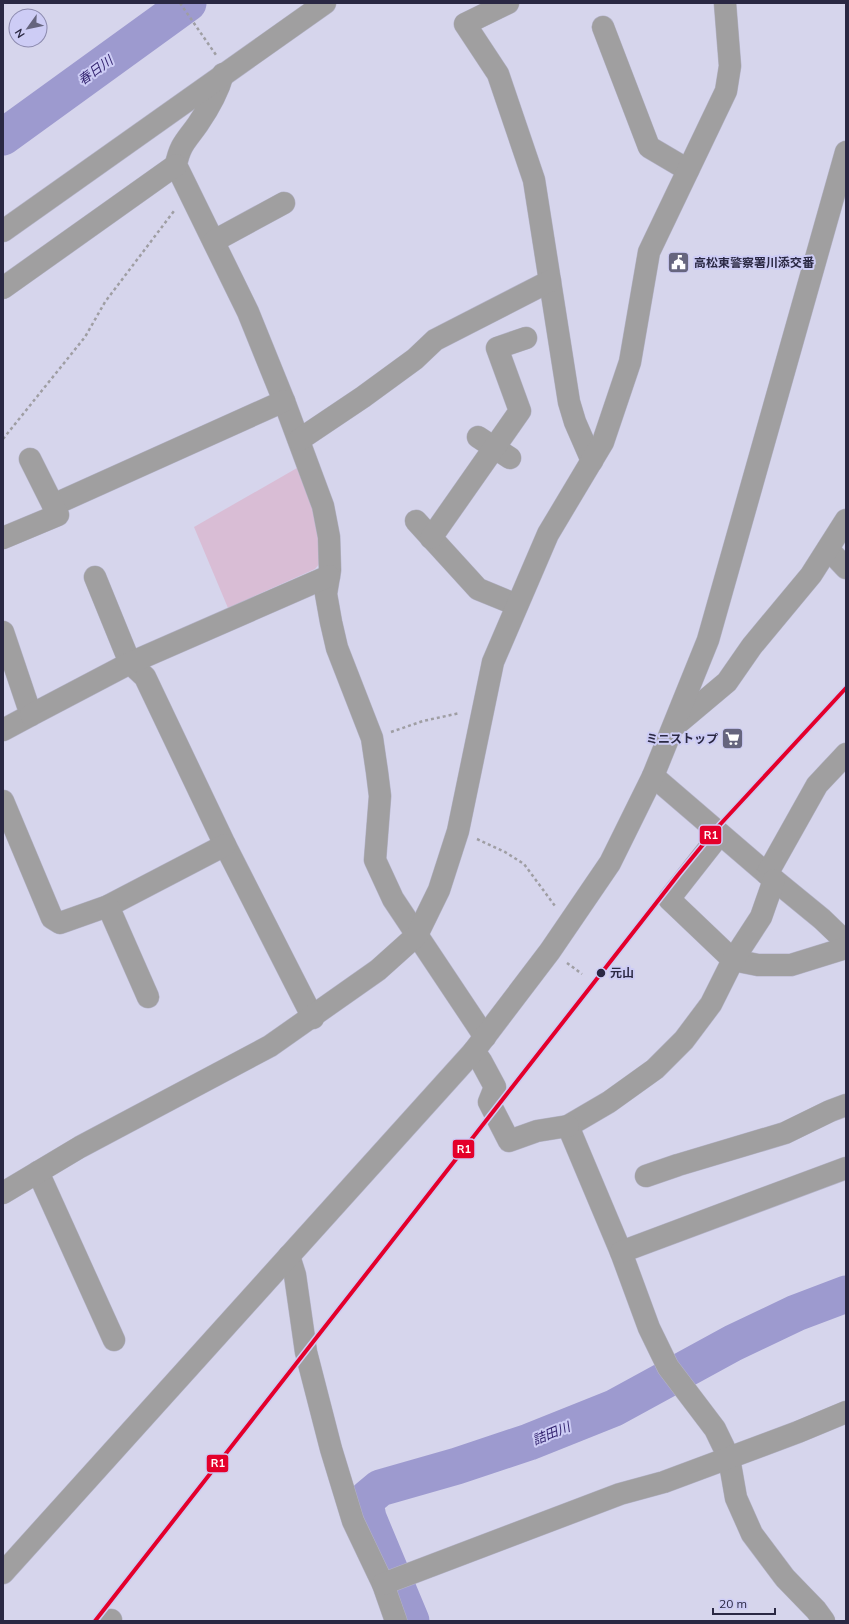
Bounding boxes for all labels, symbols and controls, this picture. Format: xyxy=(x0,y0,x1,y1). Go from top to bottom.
north arrow xyxy=(8,8,48,48)
text: N xyxy=(11,26,28,41)
water label: 春日川 xyxy=(75,51,117,88)
public building icon: 高松東警察署川添交番 xyxy=(666,250,692,276)
place label: 高松東警察署川添交番 xyxy=(694,255,815,270)
supermarket icon: ミニストップ xyxy=(720,726,746,752)
place label: ミニストップ xyxy=(646,731,718,746)
line badge: R1 xyxy=(699,825,722,845)
text: R1 xyxy=(704,828,719,842)
place label: 元山 xyxy=(610,965,634,980)
marker: 元山 xyxy=(595,967,607,979)
line badge: R1 xyxy=(452,1139,475,1159)
text: R1 xyxy=(457,1142,472,1156)
water label: 詰田川 xyxy=(530,1418,574,1448)
line badge: R1 xyxy=(206,1454,229,1473)
text: R1 xyxy=(211,1456,226,1470)
scale bar xyxy=(713,1590,775,1616)
text: 20 m xyxy=(719,1596,747,1611)

